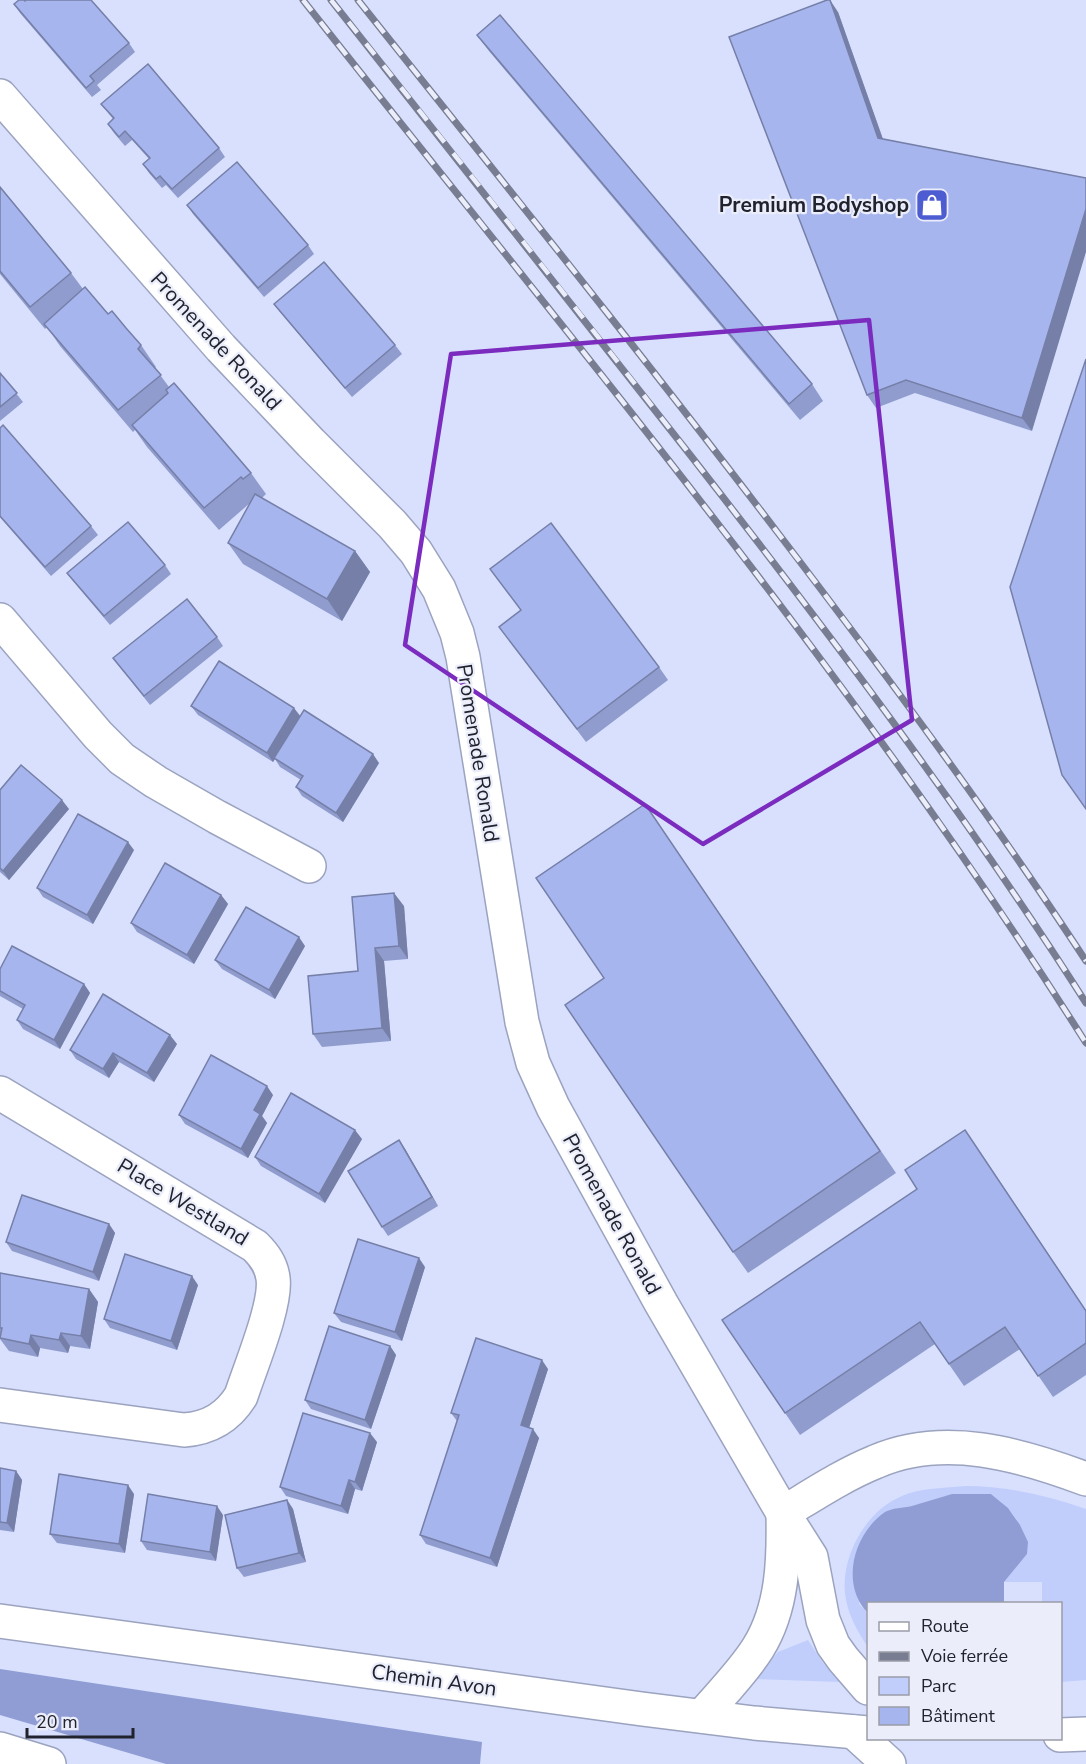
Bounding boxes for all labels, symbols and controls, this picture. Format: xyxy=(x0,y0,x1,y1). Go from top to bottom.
shop icon: Premium Bodyshop xyxy=(914,187,950,223)
place label: Premium Bodyshop xyxy=(719,191,909,219)
street label: Promenade Ronald xyxy=(144,266,288,416)
street label: Promenade Ronald xyxy=(450,662,506,844)
street label: Promenade Ronald xyxy=(556,1128,668,1300)
street label: Place Westland xyxy=(112,1152,254,1252)
legend xyxy=(867,1602,1062,1740)
text: Route xyxy=(921,1614,969,1638)
text: Voie ferrée xyxy=(920,1644,1008,1668)
street label: Chemin Avon xyxy=(369,1657,499,1703)
text: Parc xyxy=(921,1674,956,1698)
scale bar xyxy=(27,1701,134,1739)
text: Bâtiment xyxy=(921,1704,995,1728)
text: 20 m xyxy=(36,1710,78,1734)

